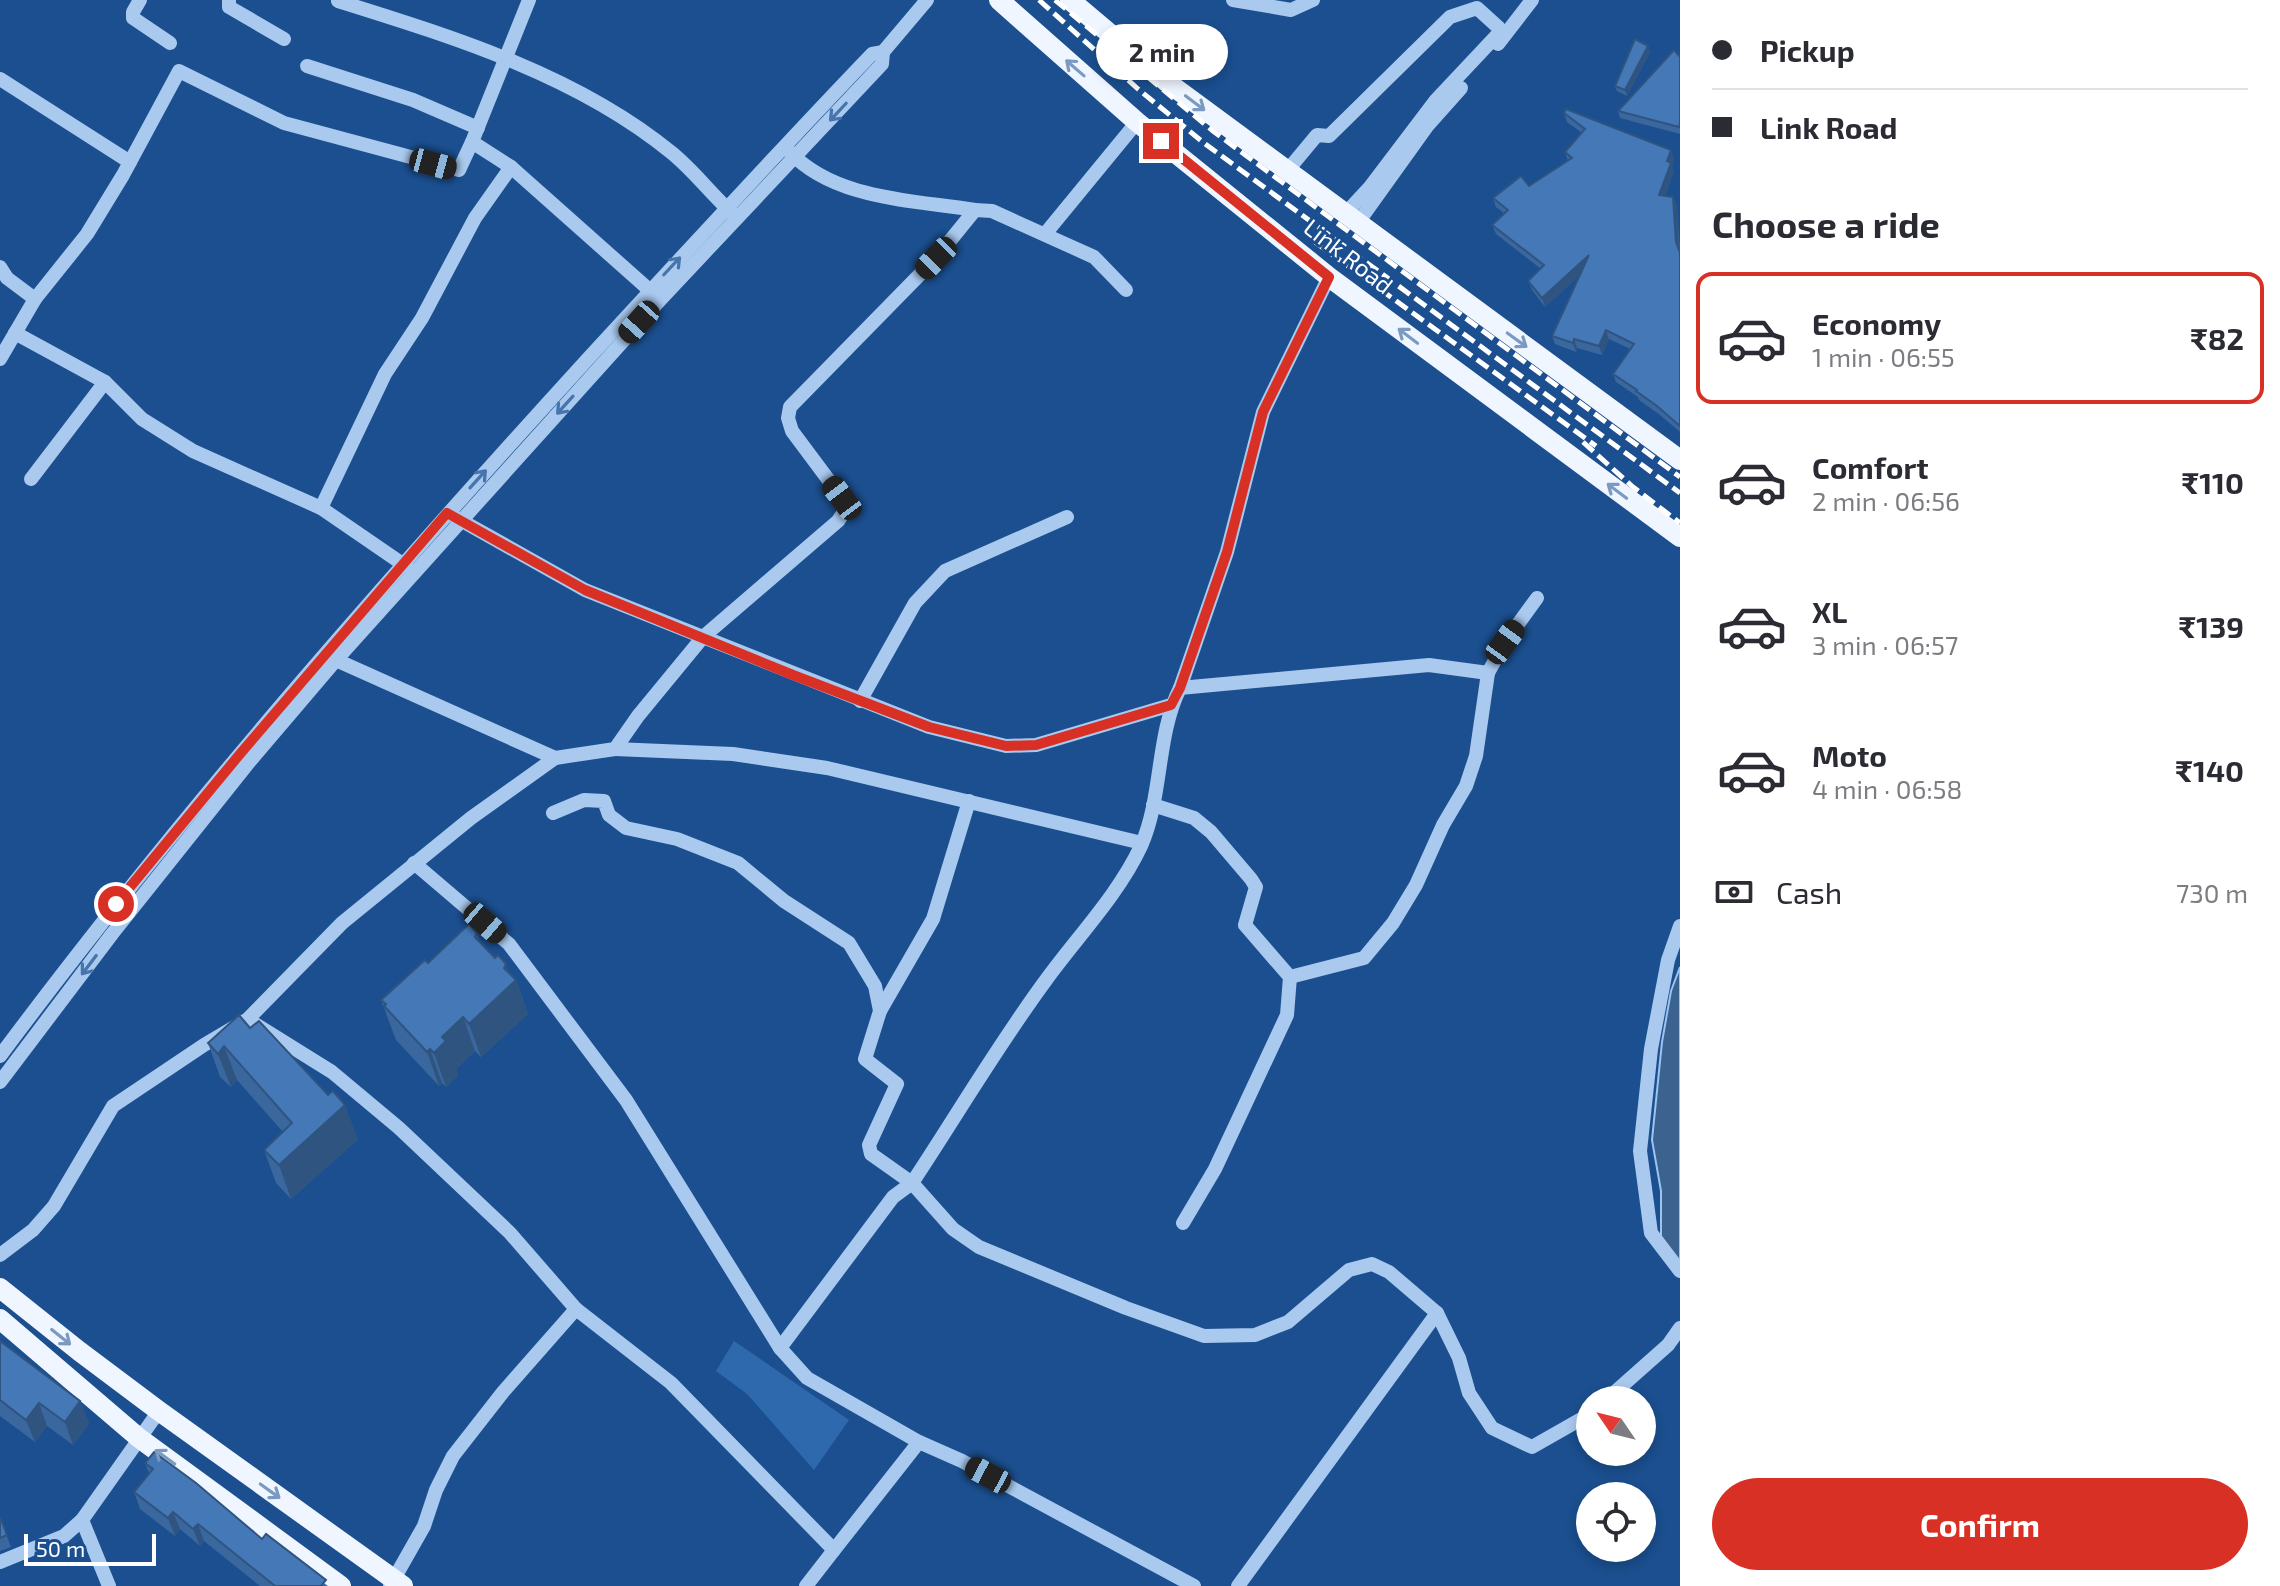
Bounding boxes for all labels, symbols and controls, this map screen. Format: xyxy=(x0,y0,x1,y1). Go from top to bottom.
callout: 2 min xyxy=(1095,25,1227,81)
text: Pickup xyxy=(1760,32,1855,68)
text: 2 min xyxy=(1129,36,1195,67)
one-way arrow xyxy=(1065,59,1085,77)
one-way arrow xyxy=(1184,94,1205,111)
one-way arrow xyxy=(828,102,847,122)
text: Link Road xyxy=(1760,109,1897,145)
route end xyxy=(1143,123,1179,159)
car xyxy=(407,146,459,182)
text: Choose a ride xyxy=(1712,202,1940,245)
street label: Link Road xyxy=(1299,212,1399,300)
car xyxy=(911,232,961,284)
one-way arrow xyxy=(662,257,681,276)
car xyxy=(614,296,664,348)
icon: car xyxy=(1716,302,1788,374)
text: Economy xyxy=(1812,305,1941,341)
text: ₹82 xyxy=(2190,320,2244,356)
one-way arrow xyxy=(1398,328,1420,344)
one-way arrow xyxy=(1505,332,1527,349)
text: 1 min · 06:55 xyxy=(1812,341,1955,372)
one-way arrow xyxy=(556,394,574,414)
icon: car xyxy=(1716,446,1788,518)
text: Comfort xyxy=(1812,449,1929,485)
text: ₹110 xyxy=(2181,464,2244,500)
one-way arrow xyxy=(469,469,487,489)
car xyxy=(818,472,866,524)
one-way arrow xyxy=(1607,482,1629,499)
text: 2 min · 06:56 xyxy=(1812,485,1960,516)
icon: car xyxy=(1716,590,1788,662)
text: XL xyxy=(1812,593,1847,629)
text: ₹139 xyxy=(2179,608,2244,644)
car xyxy=(1481,616,1529,668)
text: 3 min · 06:57 xyxy=(1812,629,1958,660)
icon: car xyxy=(1716,734,1788,806)
text: Moto xyxy=(1812,737,1887,773)
text: ₹140 xyxy=(2175,752,2244,788)
text: 4 min · 06:58 xyxy=(1812,773,1962,804)
icon: cash xyxy=(1712,870,1756,914)
text: Cash xyxy=(1776,874,1842,910)
text: 730 m xyxy=(2176,877,2248,908)
route start xyxy=(98,886,134,922)
car xyxy=(459,898,511,948)
one-way arrow xyxy=(80,954,97,976)
one-way arrow xyxy=(50,1328,70,1346)
north arrow xyxy=(1576,1386,1656,1466)
map controls xyxy=(1576,1386,1656,1562)
one-way arrow xyxy=(155,1448,176,1465)
car xyxy=(961,1453,1015,1497)
button: Confirm xyxy=(1712,1478,2248,1570)
one-way arrow xyxy=(259,1482,281,1499)
button: locate xyxy=(1576,1482,1656,1562)
scale bar xyxy=(24,1530,156,1566)
text: 50 m xyxy=(36,1535,85,1561)

